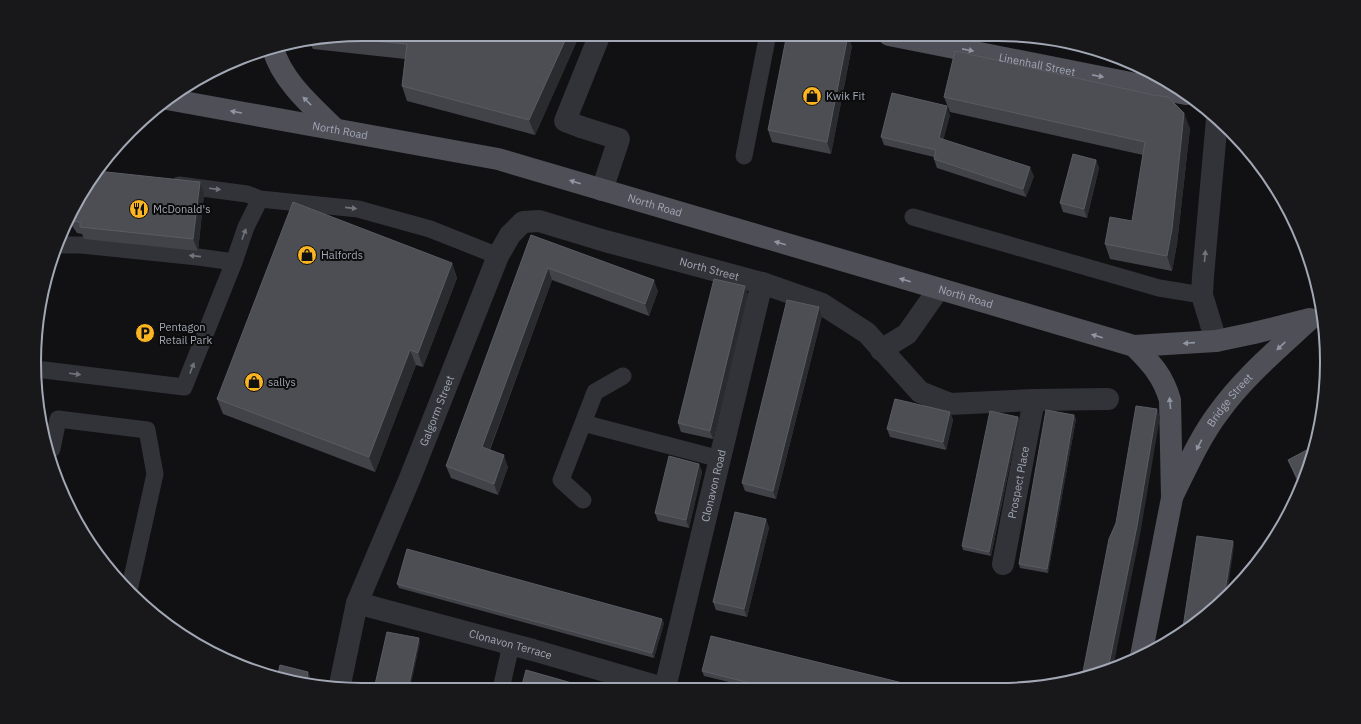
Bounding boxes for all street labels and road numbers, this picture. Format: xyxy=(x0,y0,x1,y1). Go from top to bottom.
street label: Linenhall Street xyxy=(998,50,1077,79)
street label: North Road xyxy=(311,119,369,142)
street label: North Road xyxy=(626,191,684,220)
street label: North Street xyxy=(678,254,741,284)
street label: North Road xyxy=(937,282,995,311)
street label: Bridge Street xyxy=(1204,370,1255,429)
street label: Galgorm Street xyxy=(416,373,457,448)
street label: Prospect Place xyxy=(1005,445,1032,520)
street label: Clonavon Road xyxy=(698,448,729,523)
street label: Clonavon Terrace xyxy=(468,626,554,662)

